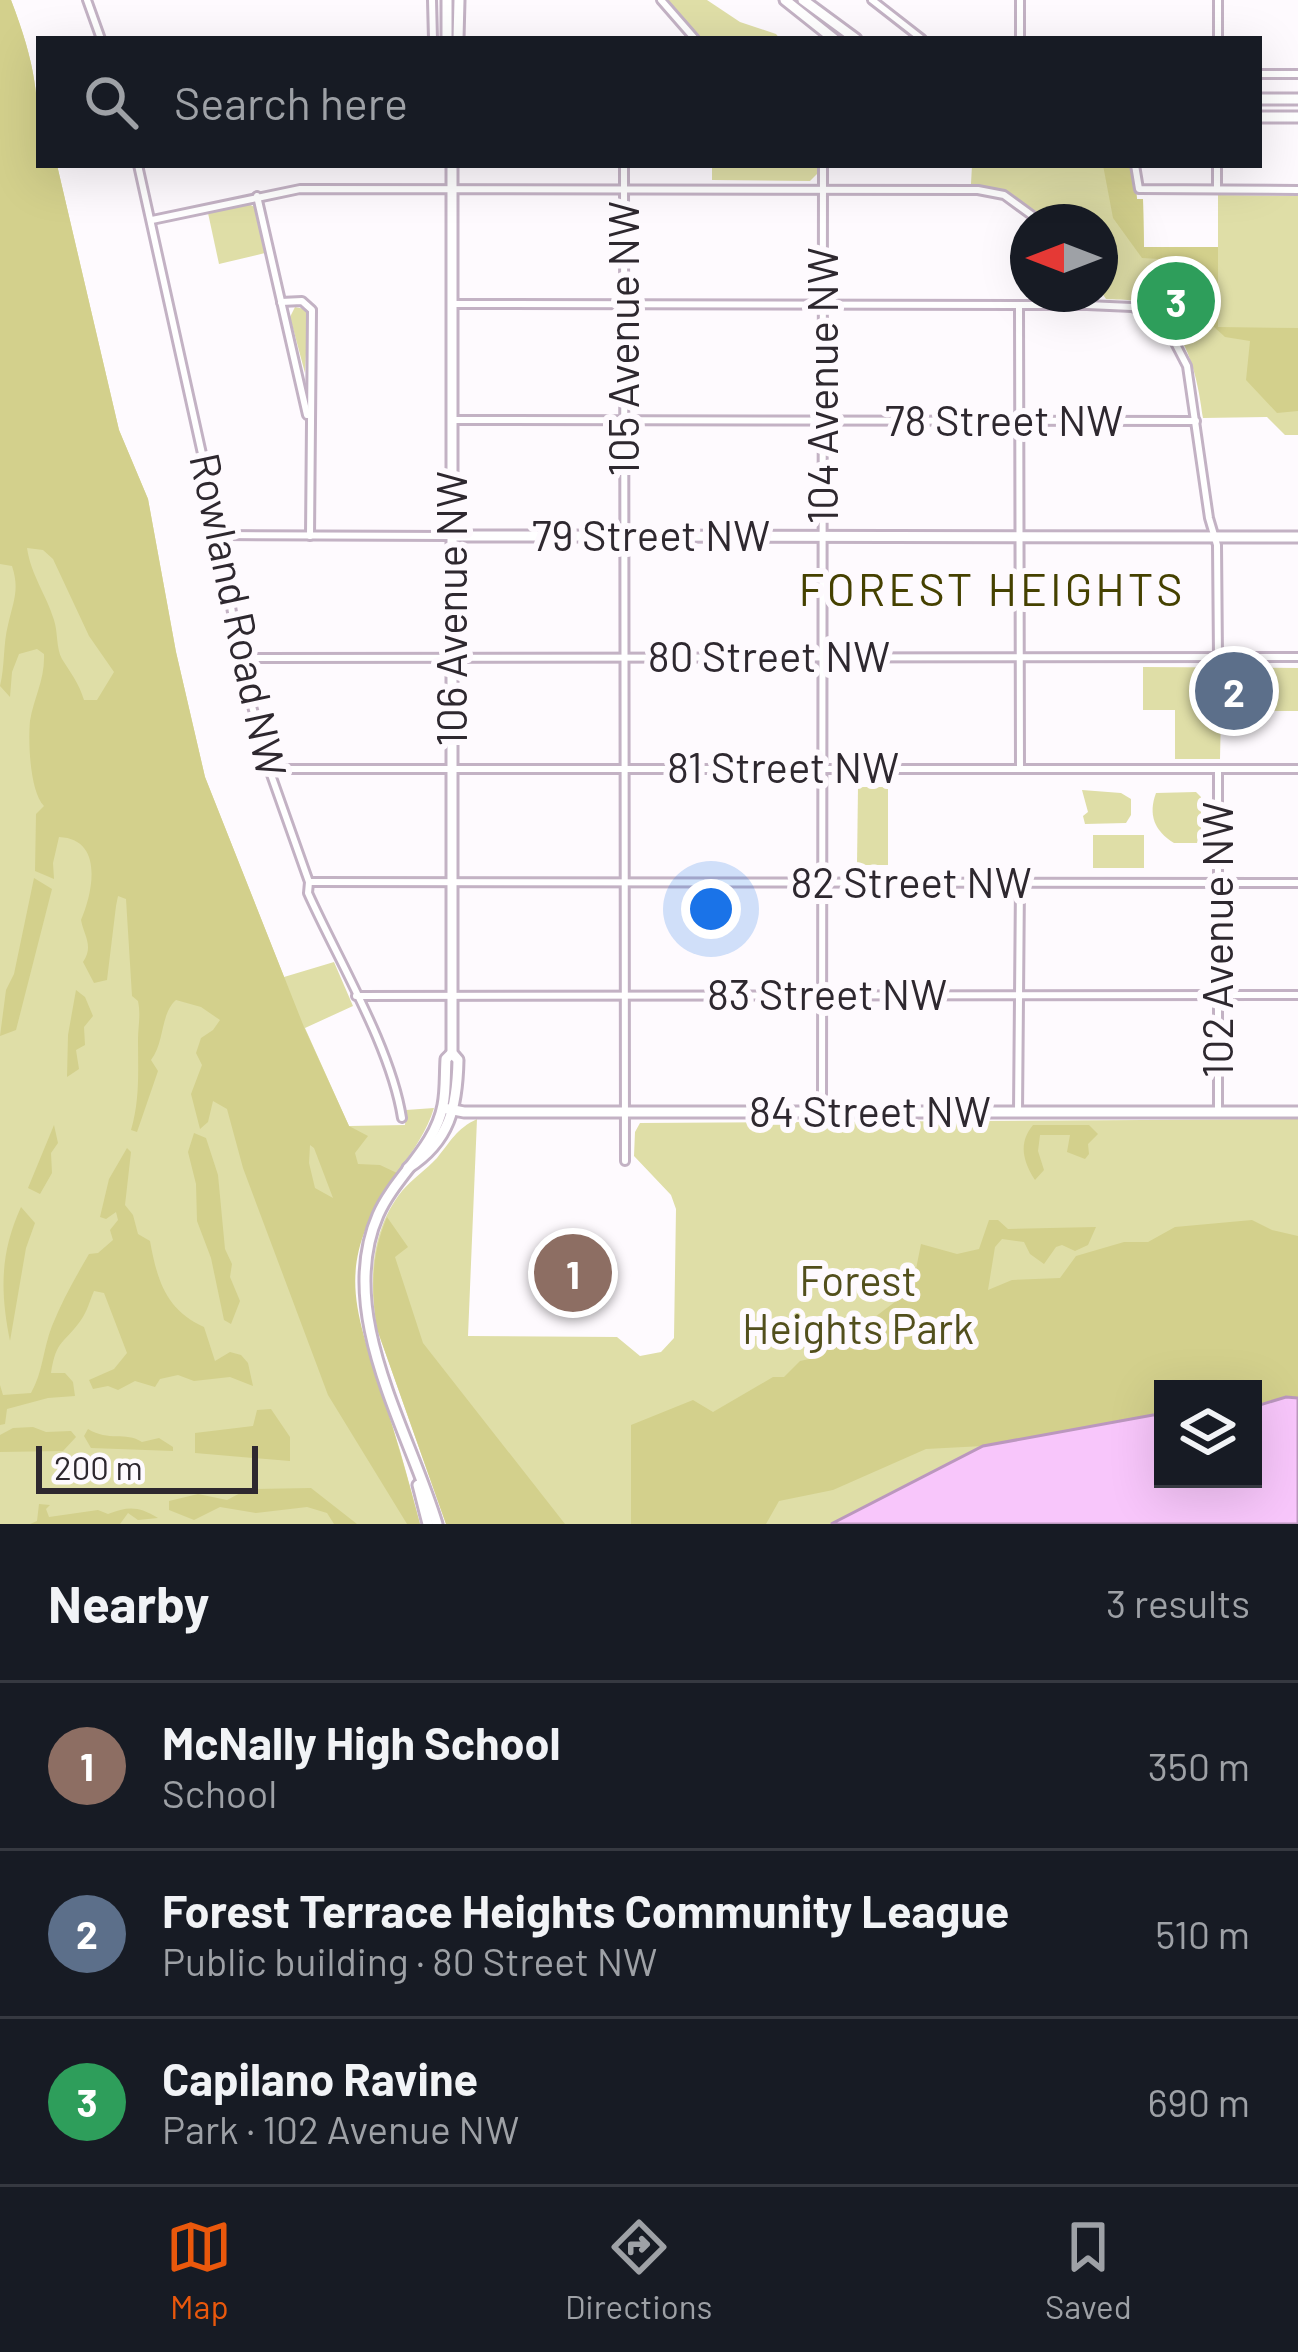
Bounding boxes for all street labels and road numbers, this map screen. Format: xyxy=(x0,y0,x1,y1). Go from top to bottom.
street label: 105 Avenue NW xyxy=(597,201,647,477)
street label: 104 Avenue NW xyxy=(796,247,846,525)
street label: 78 Street NW xyxy=(885,394,1123,444)
street label: Rowland Road NW xyxy=(181,448,299,781)
street label: 106 Avenue NW xyxy=(425,471,475,747)
street label: 79 Street NW xyxy=(532,509,770,559)
street label: 80 Street NW xyxy=(648,630,890,680)
street label: 81 Street NW xyxy=(667,741,899,791)
street label: 102 Avenue NW xyxy=(1191,802,1241,1078)
street label: 82 Street NW xyxy=(790,856,1032,906)
street label: 83 Street NW xyxy=(707,968,947,1018)
street label: 84 Street NW xyxy=(749,1085,991,1135)

